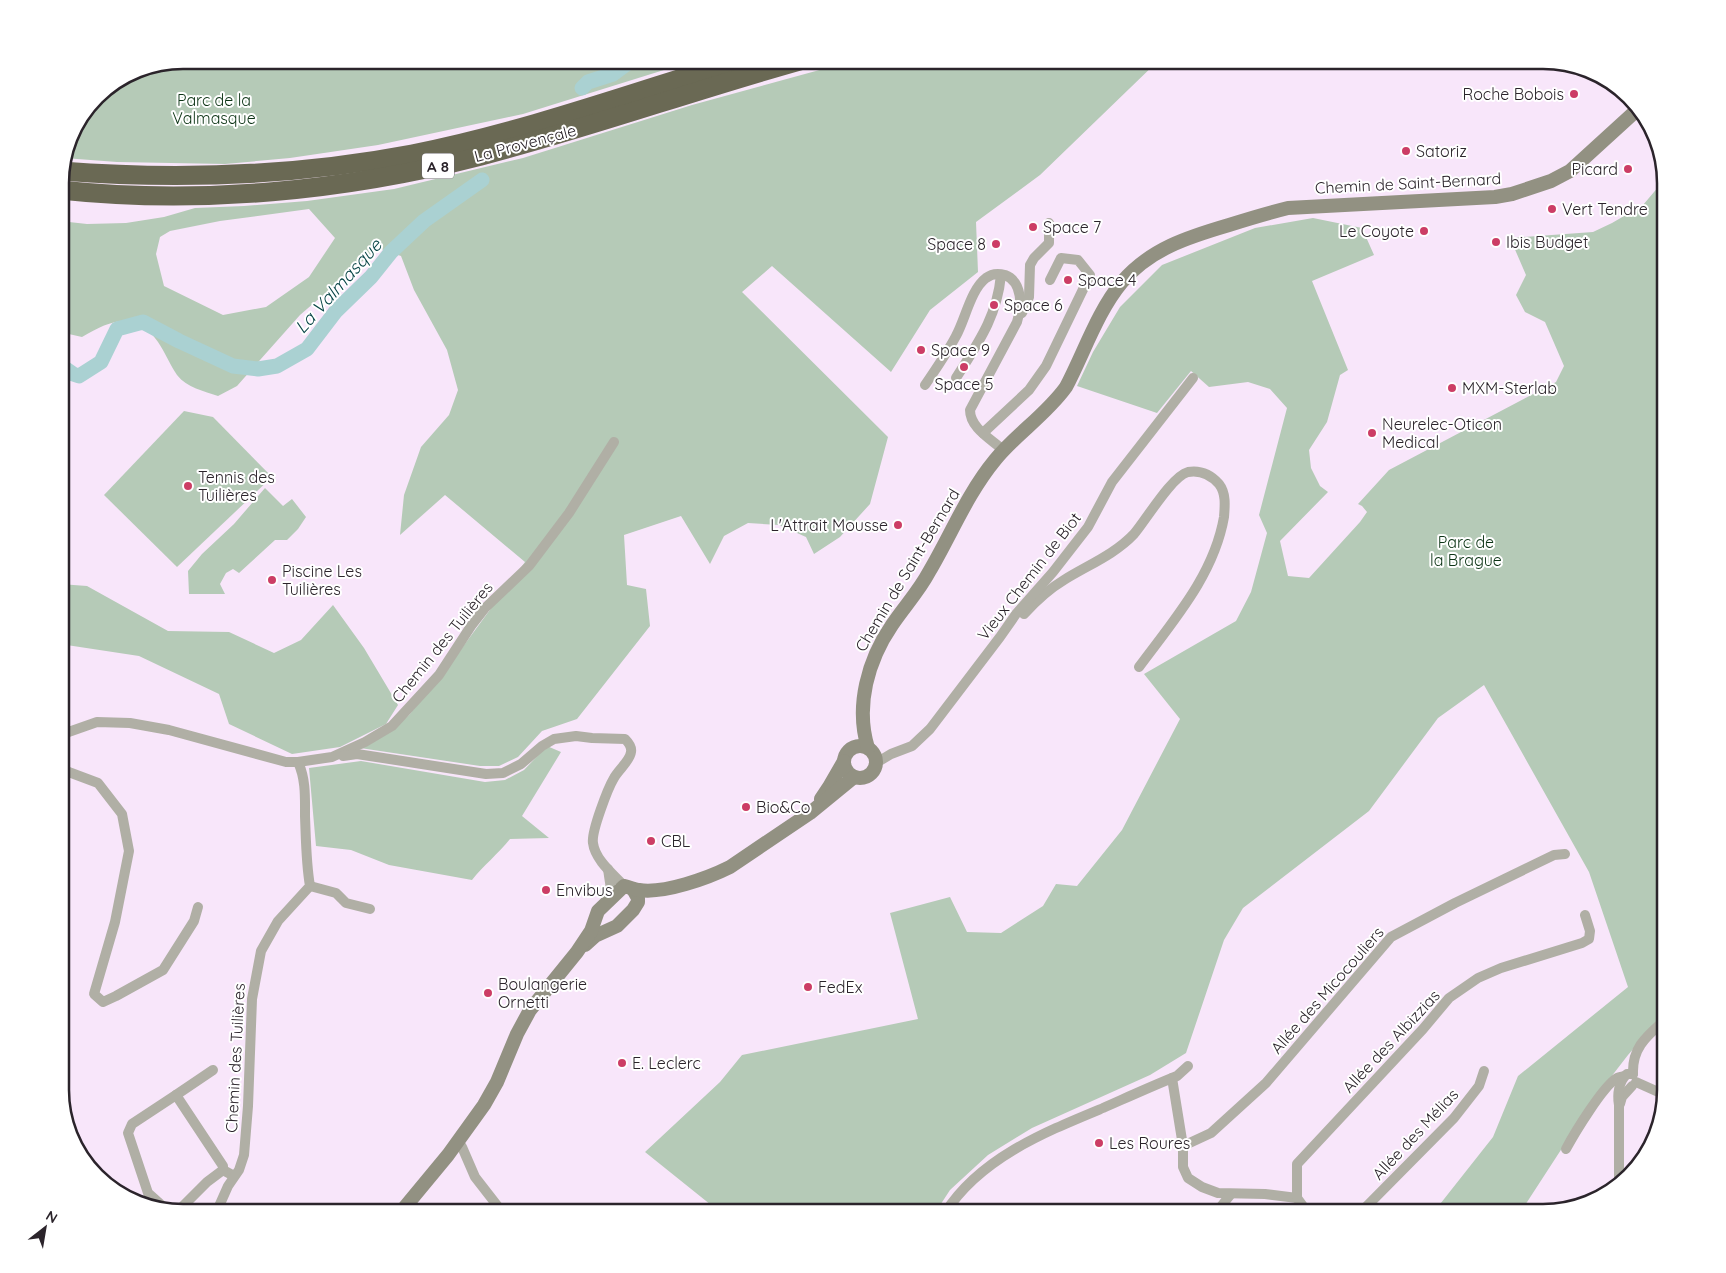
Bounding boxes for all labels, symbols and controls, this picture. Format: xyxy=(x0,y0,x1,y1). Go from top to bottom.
place label: Roche Bobois xyxy=(1463,84,1564,104)
marker: Roche Bobois xyxy=(1568,88,1580,100)
park label: Parc de la Valmasque xyxy=(172,90,256,128)
street label: La Provençale xyxy=(472,120,578,166)
place label: Satoriz xyxy=(1416,141,1467,161)
marker: Satoriz xyxy=(1400,145,1412,157)
road number: A 8 xyxy=(422,154,454,178)
place label: Picard xyxy=(1572,159,1618,179)
marker: Picard xyxy=(1622,163,1634,175)
street label: Chemin de Saint-Bernard xyxy=(1314,168,1502,198)
place label: Vert Tendre xyxy=(1562,199,1648,219)
marker: Vert Tendre xyxy=(1546,203,1558,215)
place label: Space 7 xyxy=(1043,217,1101,237)
marker: Space 7 xyxy=(1027,221,1039,233)
place label: Le Coyote xyxy=(1339,221,1414,241)
marker: Le Coyote xyxy=(1418,225,1430,237)
place label: Ibis Budget xyxy=(1506,232,1588,252)
water label: La Valmasque xyxy=(290,233,387,338)
place label: Space 8 xyxy=(927,234,986,254)
marker: Ibis Budget xyxy=(1490,236,1502,248)
marker: Space 8 xyxy=(990,238,1002,250)
place label: Space 4 xyxy=(1078,270,1137,290)
marker: Space 4 xyxy=(1062,274,1074,286)
place label: Space 6 xyxy=(1004,295,1063,315)
marker: Space 6 xyxy=(988,299,1000,311)
place label: Space 9 xyxy=(931,340,990,360)
marker: Space 9 xyxy=(915,344,927,356)
marker: Space 5 xyxy=(958,361,970,373)
place label: Space 5 xyxy=(935,374,993,394)
place label: MXM-Sterlab xyxy=(1462,378,1557,398)
marker: MXM-Sterlab xyxy=(1446,382,1458,394)
place label: Neurelec-Oticon Medical xyxy=(1382,414,1502,452)
marker: Neurelec-Oticon Medical xyxy=(1366,427,1378,439)
place label: Tennis des Tuilières xyxy=(198,467,275,505)
marker: Tennis des Tuilières xyxy=(182,480,194,492)
street label: Chemin de Saint-Bernard xyxy=(850,485,964,655)
street label: Vieux Chemin de Biot xyxy=(973,508,1085,644)
place label: L'Attrait Mousse xyxy=(770,515,888,535)
marker: L'Attrait Mousse xyxy=(892,519,904,531)
park label: Parc de la Brague xyxy=(1430,532,1502,570)
place label: Piscine Les Tuilières xyxy=(282,561,362,599)
marker: Piscine Les Tuilières xyxy=(266,574,278,586)
street label: Chemin des Tuilières xyxy=(387,578,497,706)
place label: Bio&Co xyxy=(756,797,810,817)
marker: Bio&Co xyxy=(740,801,752,813)
place label: CBL xyxy=(661,831,691,851)
marker: CBL xyxy=(645,835,657,847)
place label: Envibus xyxy=(556,880,612,900)
marker: Envibus xyxy=(540,884,552,896)
street label: Allée des Micocouliers xyxy=(1266,922,1388,1058)
place label: Boulangerie Ornetti xyxy=(498,974,587,1012)
place label: FedEx xyxy=(818,977,863,997)
marker: FedEx xyxy=(802,981,814,993)
street label: Chemin des Tuilières xyxy=(221,983,249,1133)
street label: Allée des Albizzias xyxy=(1338,985,1444,1097)
marker: Boulangerie Ornetti xyxy=(482,987,494,999)
place label: E. Leclerc xyxy=(632,1053,701,1073)
marker: E. Leclerc xyxy=(616,1057,628,1069)
street label: Allée des Mélias xyxy=(1368,1084,1462,1184)
place label: Les Roures xyxy=(1109,1133,1190,1153)
marker: Les Roures xyxy=(1093,1137,1105,1149)
north arrow xyxy=(20,1203,70,1253)
text: N xyxy=(43,1206,61,1227)

